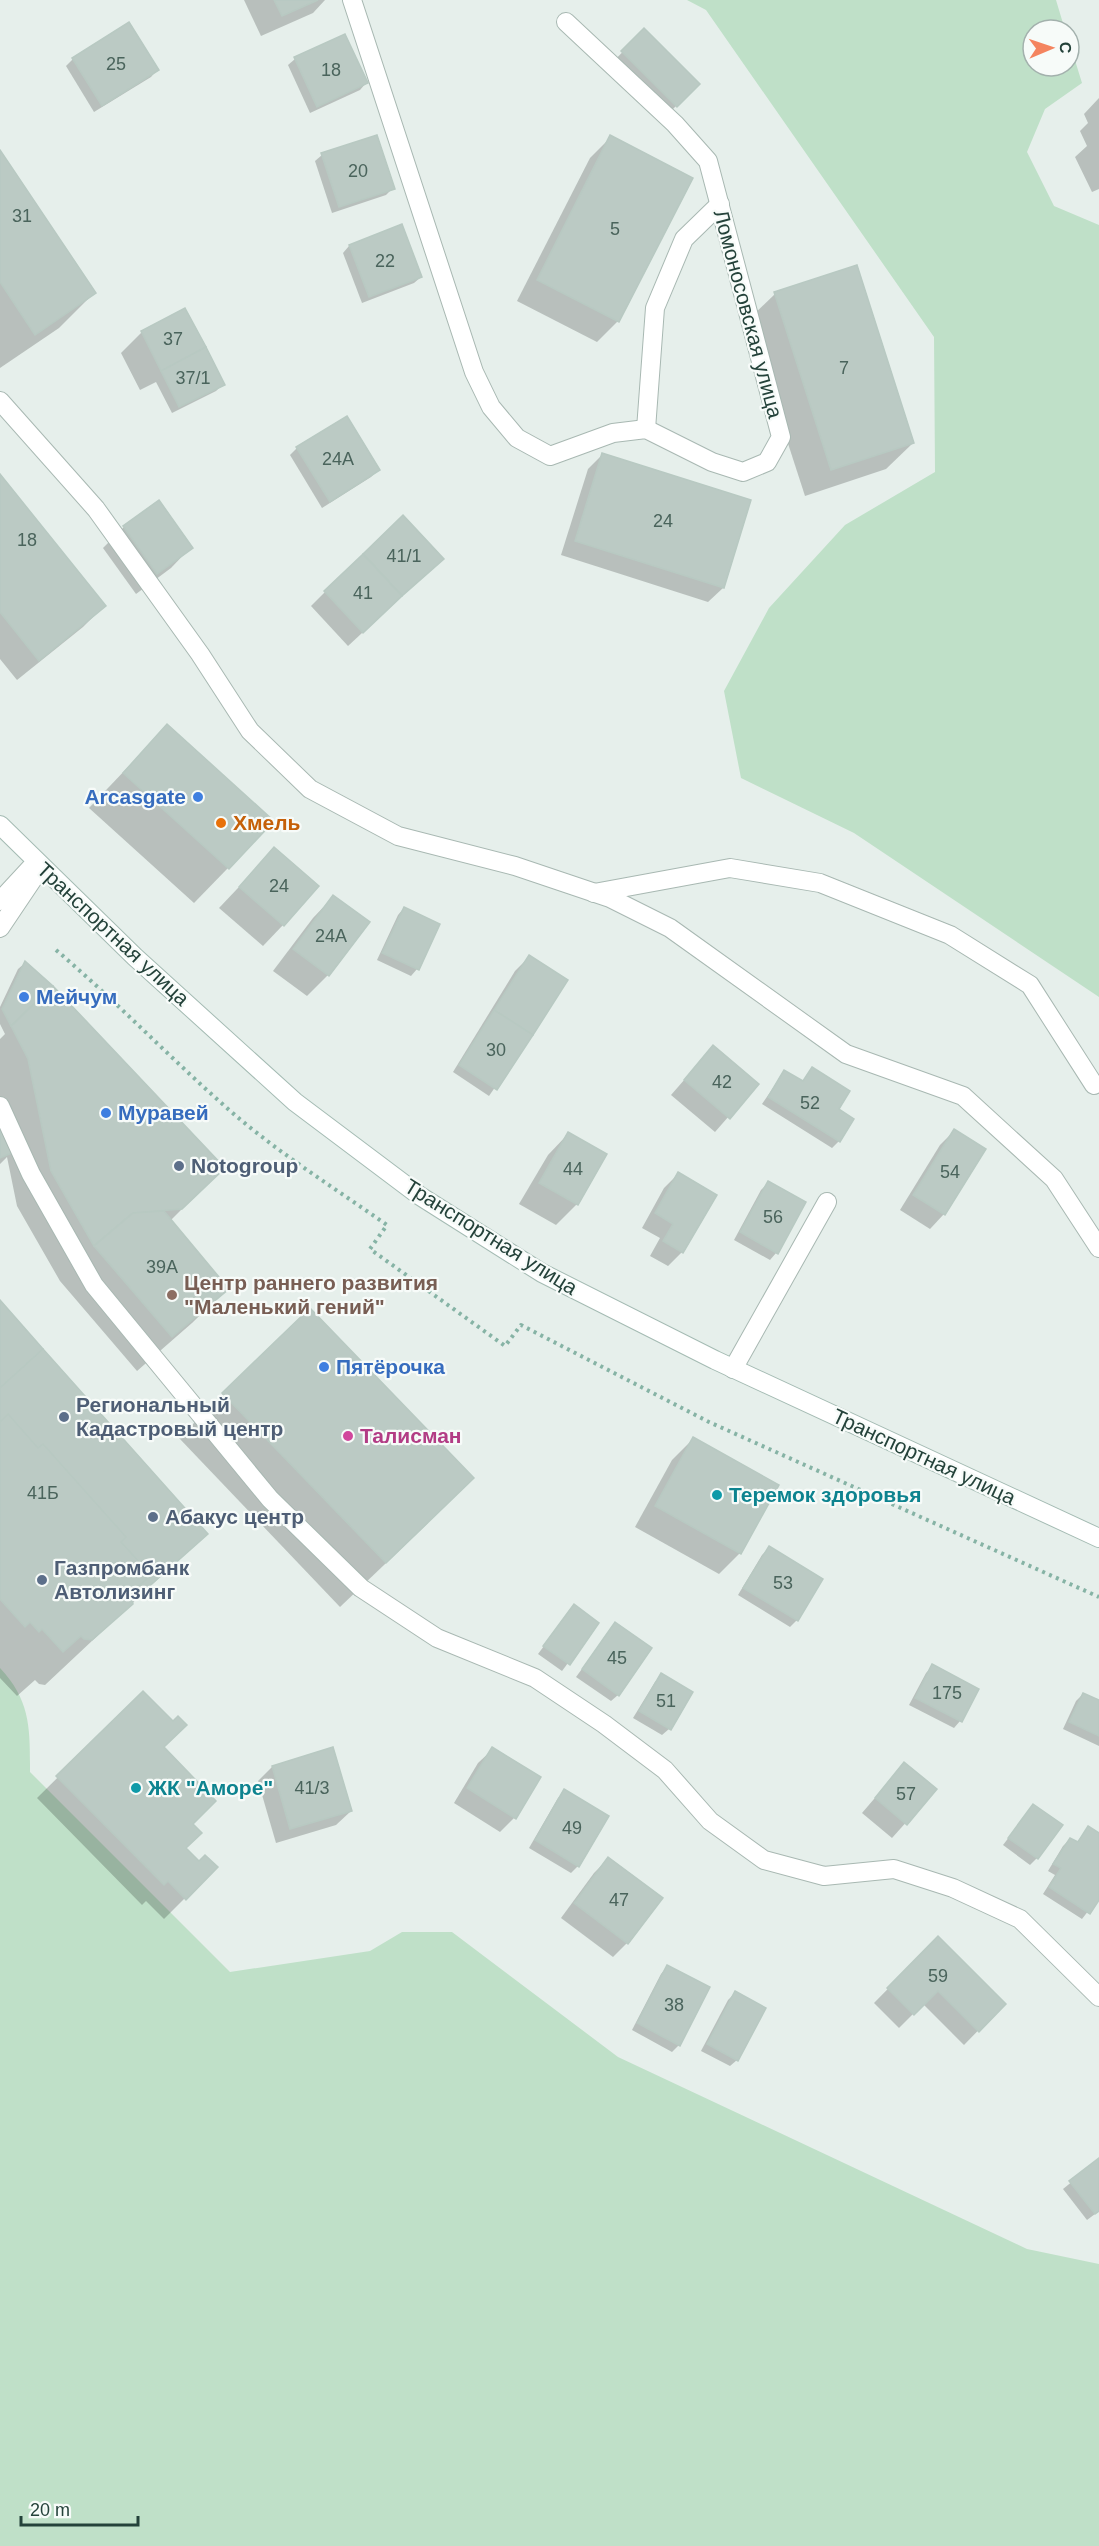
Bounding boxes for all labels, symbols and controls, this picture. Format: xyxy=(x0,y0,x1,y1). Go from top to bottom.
north arrow xyxy=(1021,18,1081,78)
text: С xyxy=(1057,41,1074,54)
house number: 25 xyxy=(106,54,126,74)
house number: 18 xyxy=(321,60,341,80)
house number: 20 xyxy=(348,161,368,181)
house number: 31 xyxy=(12,206,32,226)
street label: Ломоносовская улица xyxy=(710,207,787,421)
house number: 5 xyxy=(610,219,620,239)
house number: 22 xyxy=(375,251,395,271)
house number: 37 xyxy=(163,329,183,349)
house number: 7 xyxy=(839,358,849,378)
house number: 37/1 xyxy=(175,368,211,388)
house number: 24А xyxy=(322,449,354,469)
house number: 24 xyxy=(653,511,673,531)
house number: 18 xyxy=(17,530,37,550)
house number: 41/1 xyxy=(386,546,422,566)
house number: 41 xyxy=(353,583,373,603)
place label: Arcasgate xyxy=(84,785,186,808)
marker: Arcasgate xyxy=(191,790,205,804)
place label: Хмель xyxy=(233,811,301,834)
marker: Хмель xyxy=(214,816,228,830)
street label: Транспортная улица xyxy=(33,857,194,1010)
house number: 24 xyxy=(269,876,289,896)
house number: 24А xyxy=(315,926,347,946)
place label: Мейчум xyxy=(36,985,117,1008)
marker: Мейчум xyxy=(17,990,31,1004)
house number: 30 xyxy=(486,1040,506,1060)
house number: 42 xyxy=(712,1072,732,1092)
house number: 52 xyxy=(800,1093,820,1113)
place label: Муравей xyxy=(118,1101,209,1124)
marker: Муравей xyxy=(99,1106,113,1120)
place label: Notogroup xyxy=(191,1154,298,1177)
marker: Notogroup xyxy=(172,1159,186,1173)
house number: 44 xyxy=(563,1159,583,1179)
house number: 54 xyxy=(940,1162,960,1182)
street label: Транспортная улица xyxy=(401,1174,582,1299)
house number: 56 xyxy=(763,1207,783,1227)
house number: 39А xyxy=(146,1257,178,1277)
place label: Центр раннего развития "Маленький гений" xyxy=(184,1271,438,1318)
marker: Центр раннего развития "Маленький гений" xyxy=(165,1288,179,1302)
place label: Пятёрочка xyxy=(336,1355,445,1378)
marker: Пятёрочка xyxy=(317,1360,331,1374)
place label: Региональный Кадастровый центр xyxy=(76,1393,283,1440)
street label: Транспортная улица xyxy=(829,1404,1020,1509)
marker: Региональный Кадастровый центр xyxy=(57,1410,71,1424)
place label: Талисман xyxy=(360,1424,462,1447)
marker: Талисман xyxy=(341,1429,355,1443)
house number: 41Б xyxy=(27,1483,59,1503)
place label: Теремок здоровья xyxy=(729,1483,921,1506)
marker: Теремок здоровья xyxy=(710,1488,724,1502)
place label: Абакус центр xyxy=(165,1505,304,1528)
marker: Абакус центр xyxy=(146,1510,160,1524)
place label: Газпромбанк Автолизинг xyxy=(54,1556,190,1603)
marker: Газпромбанк Автолизинг xyxy=(35,1573,49,1587)
house number: 53 xyxy=(773,1573,793,1593)
house number: 45 xyxy=(607,1648,627,1668)
house number: 175 xyxy=(932,1683,962,1703)
house number: 51 xyxy=(656,1691,676,1711)
place label: ЖК "Аморе" xyxy=(147,1776,273,1799)
house number: 41/3 xyxy=(294,1778,330,1798)
marker: ЖК "Аморе" xyxy=(129,1781,143,1795)
house number: 57 xyxy=(896,1784,916,1804)
house number: 49 xyxy=(562,1818,582,1838)
house number: 47 xyxy=(609,1890,629,1910)
house number: 59 xyxy=(928,1966,948,1986)
house number: 38 xyxy=(664,1995,684,2015)
scale bar xyxy=(21,2489,138,2527)
text: 20 m xyxy=(30,2500,70,2520)

